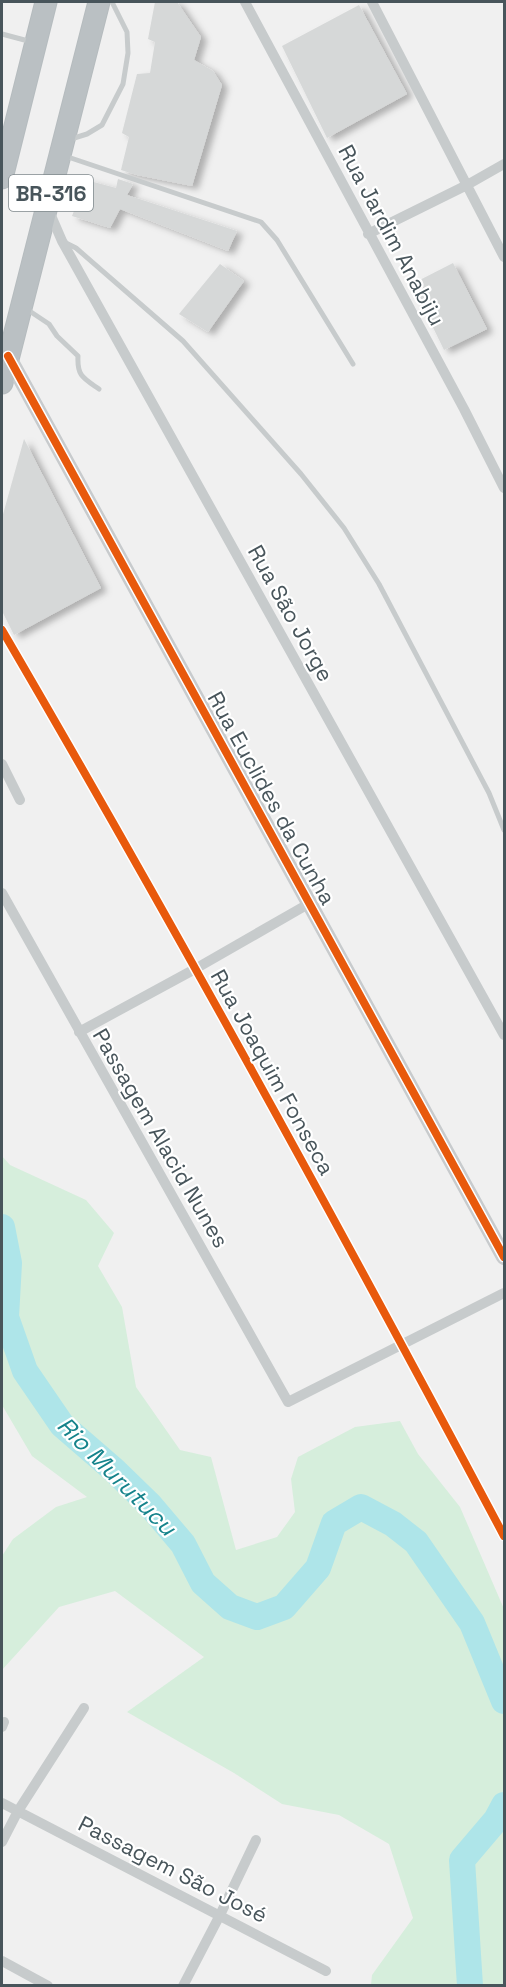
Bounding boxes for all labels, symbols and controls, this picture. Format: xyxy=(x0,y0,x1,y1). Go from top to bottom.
street label: Rua Jardim Anabiju xyxy=(332,140,452,330)
road number: BR-316 xyxy=(9,175,93,211)
street label: Rua São Jorge xyxy=(242,540,340,686)
street label: Rua Euclides da Cunha xyxy=(202,686,342,910)
street label: Rua Joaquim Fonseca xyxy=(205,964,341,1180)
street label: Passagem Alacid Nunes xyxy=(87,1023,235,1253)
water label: Rio Murutucu xyxy=(51,1410,184,1543)
street label: Passagem São José xyxy=(74,1809,272,1929)

